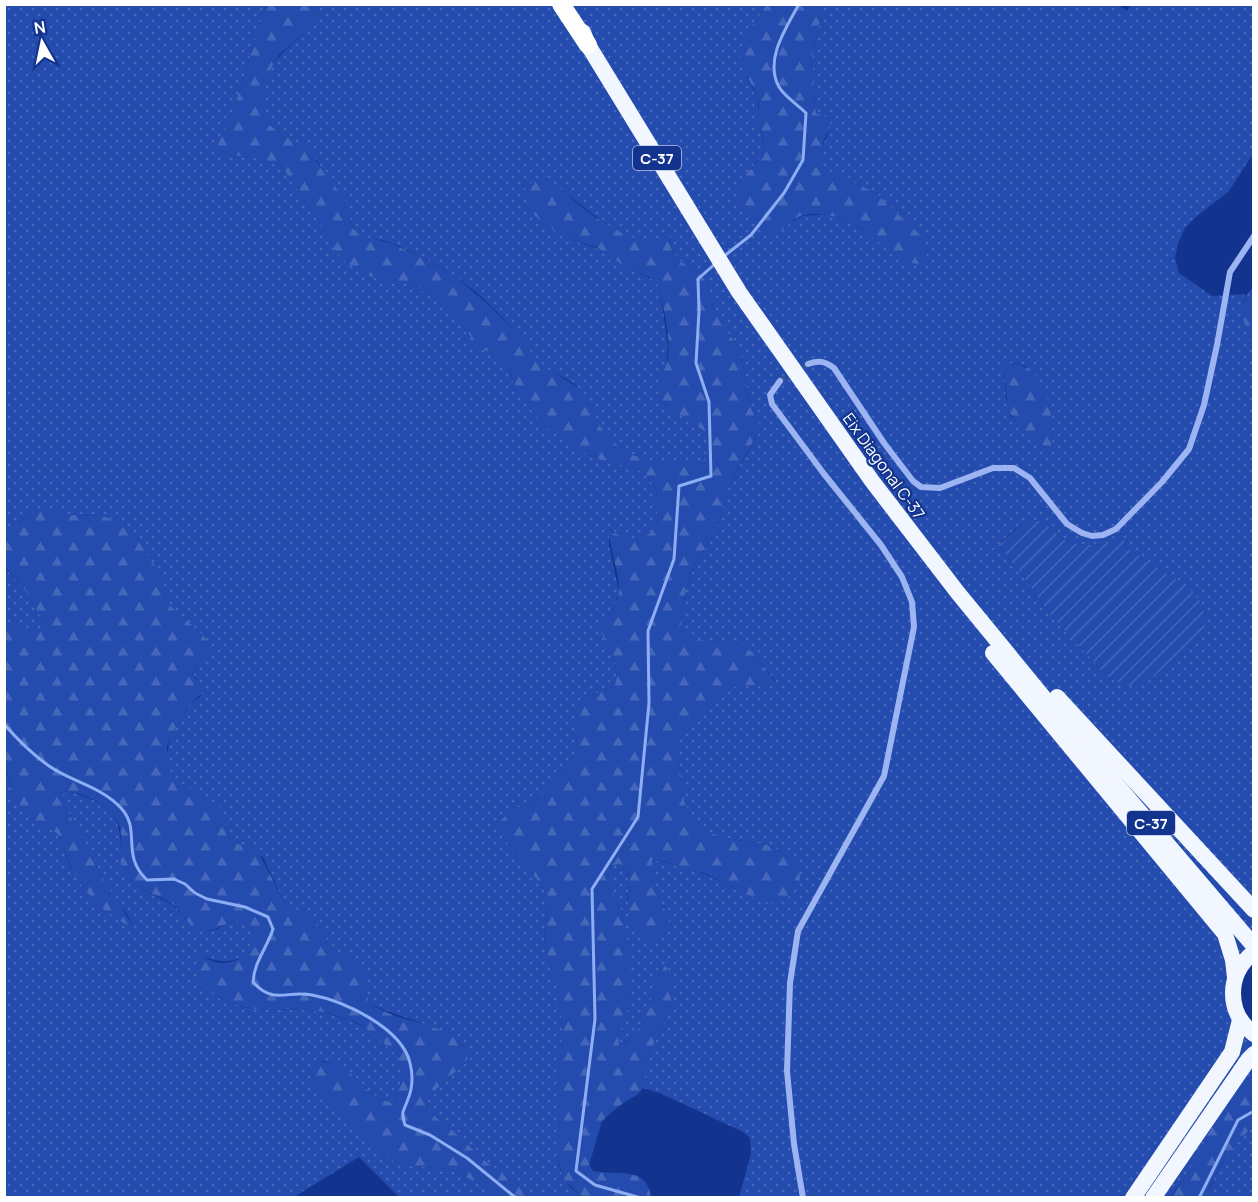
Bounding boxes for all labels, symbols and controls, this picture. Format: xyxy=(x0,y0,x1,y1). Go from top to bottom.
north arrow xyxy=(12,12,72,72)
text: N xyxy=(32,15,47,39)
road number: C-37 xyxy=(633,146,681,170)
street label: Eix Diagonal C-37 xyxy=(838,408,930,524)
road number: C-37 xyxy=(1127,811,1175,835)

